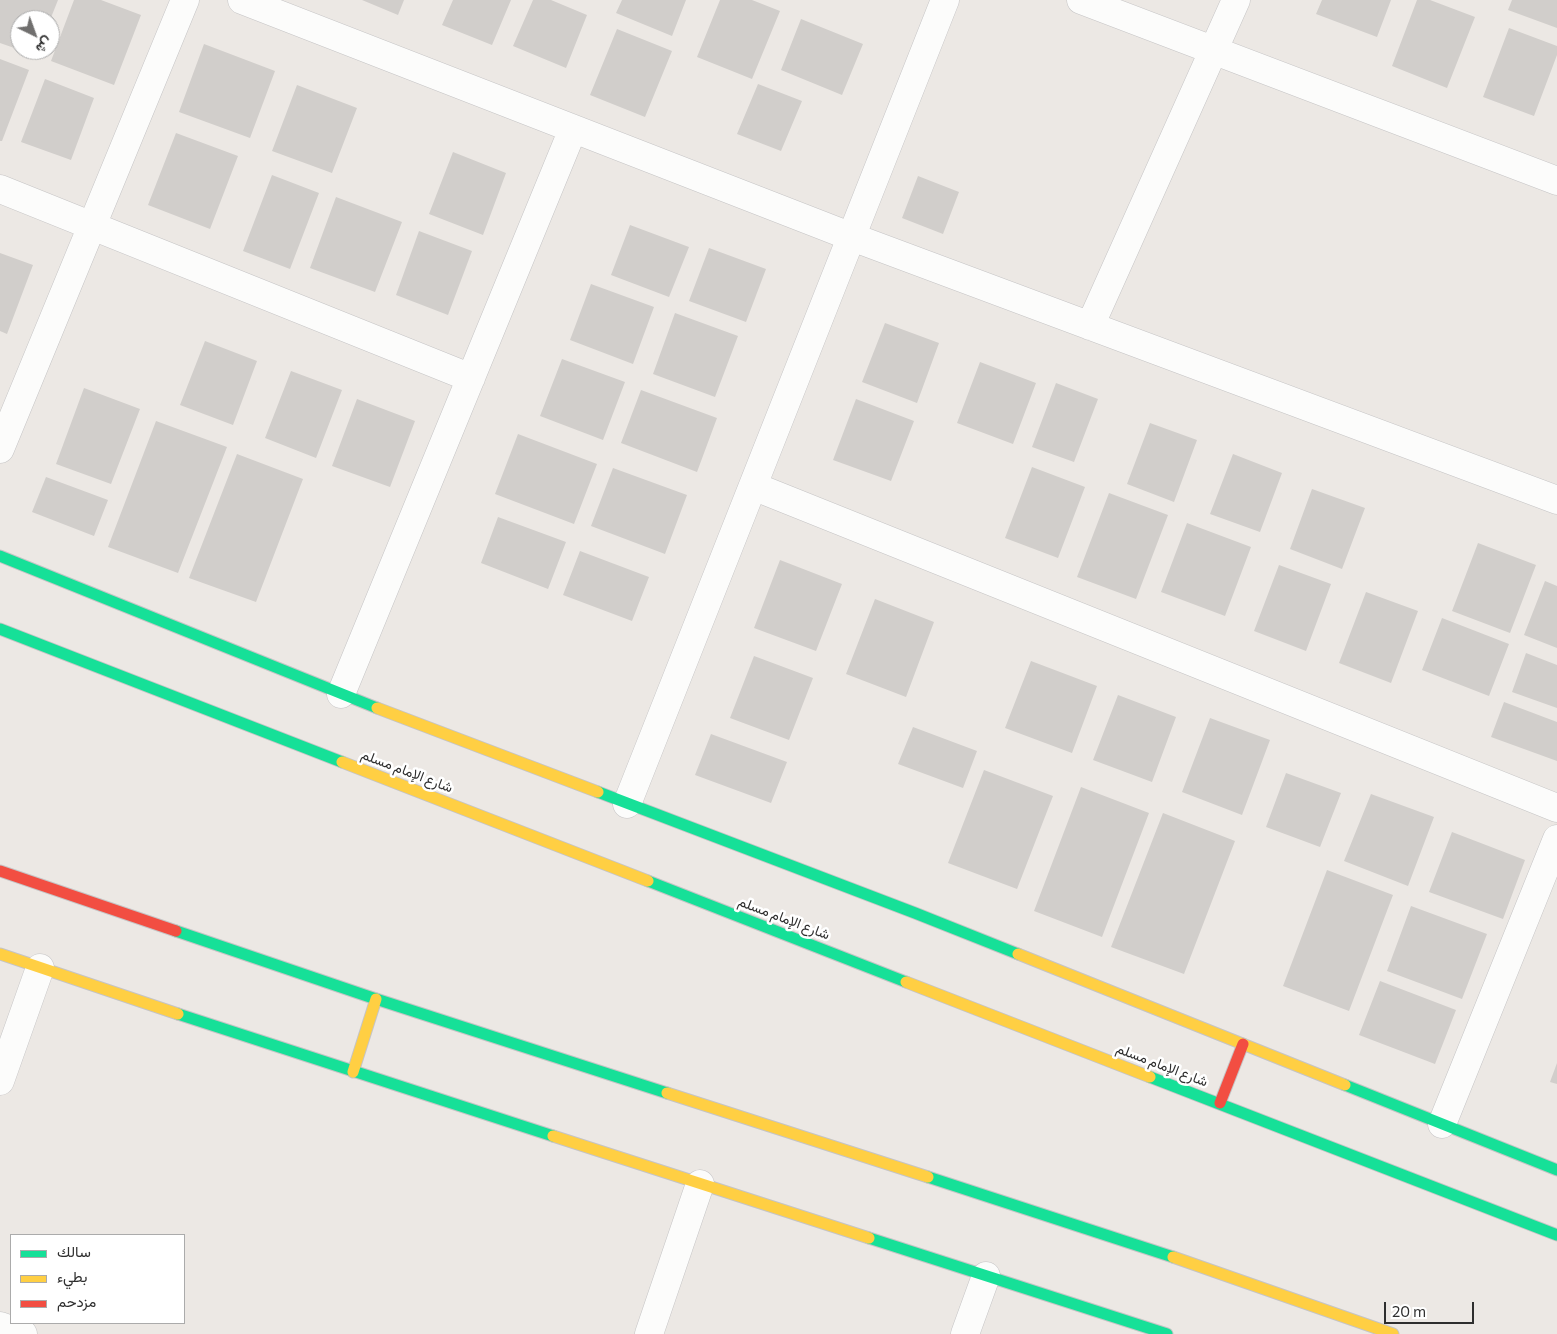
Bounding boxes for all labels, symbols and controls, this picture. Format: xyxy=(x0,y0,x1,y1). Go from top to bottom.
north arrow xyxy=(10,10,60,60)
text: ش xyxy=(33,34,57,58)
street label: شارع الإمام مسلم xyxy=(359,746,455,796)
street label: شارع الإمام مسلم xyxy=(736,893,832,943)
street label: شارع الإمام مسلم xyxy=(1114,1040,1210,1090)
legend xyxy=(10,1234,185,1324)
text: سالك xyxy=(57,1242,91,1260)
text: بطيء xyxy=(57,1267,87,1285)
text: مزدحم xyxy=(57,1292,96,1310)
scale bar xyxy=(1387,1292,1477,1324)
text: 20 m xyxy=(1392,1302,1426,1320)

